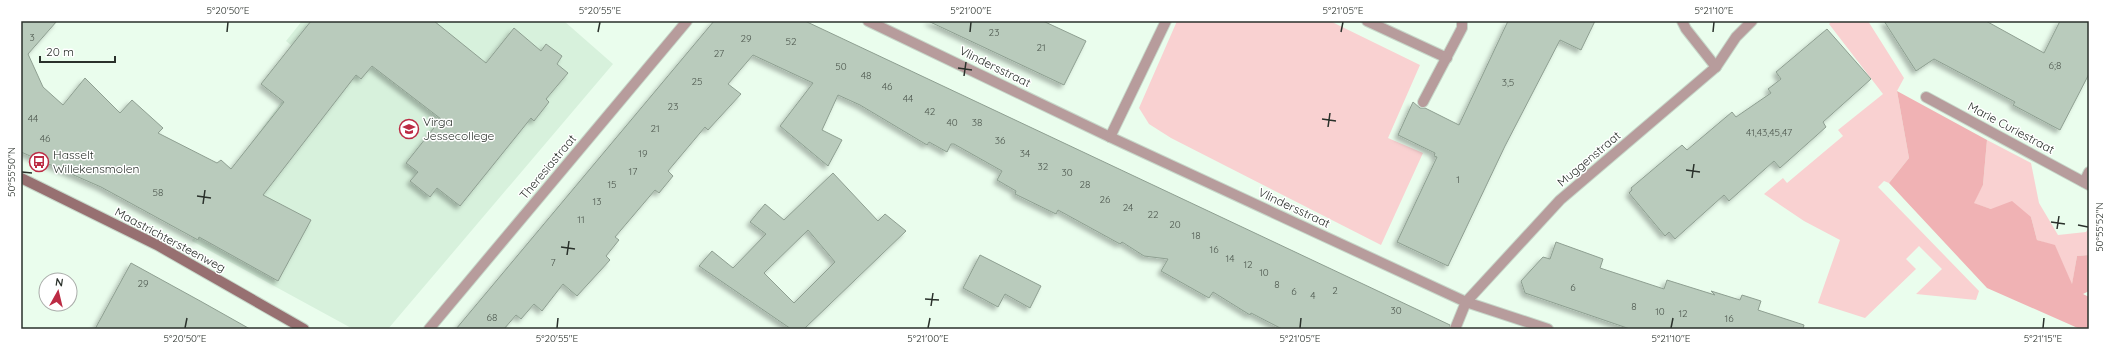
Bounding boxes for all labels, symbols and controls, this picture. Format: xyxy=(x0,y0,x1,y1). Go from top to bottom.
text: 5°20'50"E xyxy=(206,4,250,17)
text: 5°20'55"E xyxy=(579,4,622,17)
text: 5°21'00"E xyxy=(950,4,992,17)
text: 5°21'05"E xyxy=(1323,4,1364,17)
text: 5°21'10"E xyxy=(1694,4,1734,17)
house number: 23 xyxy=(989,26,999,39)
house number: 3 xyxy=(29,31,35,44)
house number: 29 xyxy=(740,32,752,45)
house number: 52 xyxy=(786,35,797,48)
scale bar xyxy=(40,38,115,64)
house number: 21 xyxy=(1036,41,1046,54)
street label: Vlindersstraat xyxy=(957,43,1033,90)
text: 20 m xyxy=(46,44,74,59)
house number: 27 xyxy=(714,47,724,60)
house number: 6;8 xyxy=(2049,59,2061,72)
house number: 50 xyxy=(835,60,847,73)
house number: 48 xyxy=(861,69,871,82)
house number: 25 xyxy=(692,75,703,88)
house number: 3,5 xyxy=(1502,76,1514,89)
house number: 46 xyxy=(882,80,893,93)
house number: 44 xyxy=(903,92,913,105)
street label: Marie Curiestraat xyxy=(1965,98,2057,157)
house number: 23 xyxy=(668,100,678,113)
house number: 42 xyxy=(925,105,936,118)
house number: 44 xyxy=(28,112,38,125)
place label: Virga Jessecollege xyxy=(423,114,495,143)
house number: 40 xyxy=(946,116,958,129)
house number: 38 xyxy=(972,116,982,129)
school or university icon: Virga Jessecollege xyxy=(398,118,420,140)
house number: 21 xyxy=(650,122,660,135)
house number: 41,43,45,47 xyxy=(1746,126,1792,139)
street label: Muggenstraat xyxy=(1554,128,1623,189)
street label: Theresiastraat xyxy=(516,131,579,202)
house number: 46 xyxy=(40,132,51,145)
house number: 36 xyxy=(995,134,1006,147)
text: 50°55'50"N xyxy=(5,147,18,197)
place label: Hasselt Willekensmolen xyxy=(53,147,139,176)
house number: 19 xyxy=(638,147,648,160)
house number: 34 xyxy=(1020,147,1030,160)
bus stop icon: Hasselt Willekensmolen xyxy=(28,151,50,173)
house number: 32 xyxy=(1038,160,1049,173)
house number: 17 xyxy=(629,165,637,178)
house number: 30 xyxy=(1061,166,1073,179)
house number: 1 xyxy=(1456,173,1460,186)
house number: 15 xyxy=(607,178,617,191)
house number: 28 xyxy=(1080,178,1090,191)
street label: Vlindersstraat xyxy=(1256,184,1332,231)
house number: 58 xyxy=(153,186,163,199)
house number: 26 xyxy=(1100,193,1111,206)
house number: 13 xyxy=(593,195,601,208)
house number: 24 xyxy=(1123,201,1133,214)
text: 50°55'52"N xyxy=(2093,202,2106,252)
street label: Maastrichtersteenweg xyxy=(112,204,228,275)
house number: 22 xyxy=(1147,208,1159,221)
house number: 11 xyxy=(577,213,585,226)
house number: 20 xyxy=(1169,218,1181,231)
house number: 18 xyxy=(1191,229,1201,242)
house number: 16 xyxy=(1209,243,1219,256)
house number: 14 xyxy=(1226,252,1234,265)
house number: 7 xyxy=(550,256,556,269)
house number: 12 xyxy=(1243,258,1253,271)
house number: 10 xyxy=(1259,266,1269,279)
north arrow xyxy=(38,272,78,312)
text: N xyxy=(54,275,64,290)
house number: 29 xyxy=(137,277,149,290)
house number: 8 xyxy=(1274,278,1280,291)
house number: 6 xyxy=(1570,281,1576,294)
house number: 2 xyxy=(1332,284,1338,297)
house number: 6 xyxy=(1291,285,1297,298)
house number: 4 xyxy=(1310,289,1316,302)
house number: 8 xyxy=(1631,300,1637,313)
house number: 30 xyxy=(1390,304,1402,317)
house number: 10 xyxy=(1655,305,1665,318)
house number: 12 xyxy=(1678,307,1688,320)
house number: 68 xyxy=(487,311,497,324)
house number: 16 xyxy=(1724,312,1734,325)
text: 5°20'50"E xyxy=(163,332,207,345)
text: 5°20'55"E xyxy=(536,332,579,345)
text: 5°21'00"E xyxy=(907,332,949,345)
text: 5°21'05"E xyxy=(1280,332,1321,345)
text: 5°21'10"E xyxy=(1651,332,1691,345)
text: 5°21'15"E xyxy=(2024,332,2063,345)

